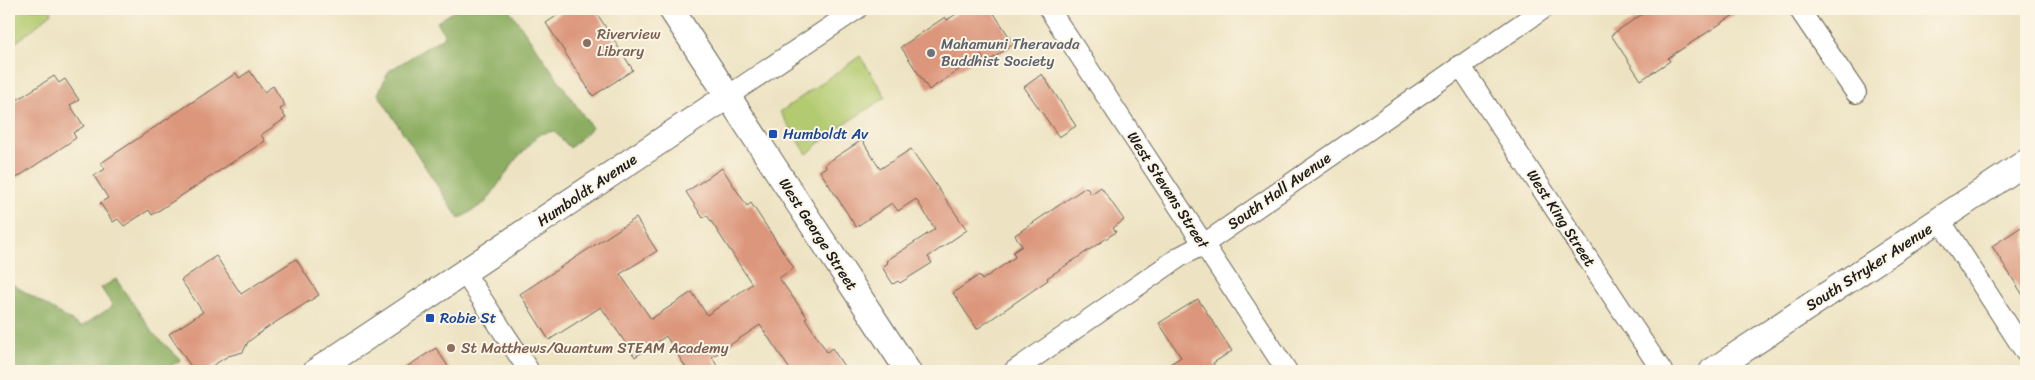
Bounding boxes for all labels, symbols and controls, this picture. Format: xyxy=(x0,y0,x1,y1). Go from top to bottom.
place label: Riverview Library xyxy=(597,21,661,64)
place label: Mahamuni Theravada Buddhist Society xyxy=(941,31,1080,74)
marker: Riverview Library xyxy=(581,37,593,49)
marker: Mahamuni Theravada Buddhist Society xyxy=(925,47,937,59)
place label: Humboldt Av xyxy=(783,121,869,147)
street label: West Stevens Street xyxy=(1120,126,1216,255)
marker: Humboldt Av xyxy=(767,128,779,140)
street label: South Hall Avenue xyxy=(1222,145,1336,237)
street label: Humboldt Avenue xyxy=(532,147,642,233)
street label: West King Street xyxy=(1520,164,1603,273)
street label: West George Street xyxy=(772,172,865,296)
street label: South Stryker Avenue xyxy=(1800,216,1938,318)
place label: Robie St xyxy=(440,305,497,331)
marker: Robie St xyxy=(424,312,436,324)
place label: St Matthews/Quantum STEAM Academy xyxy=(461,335,729,361)
marker: St Matthews/Quantum STEAM Academy xyxy=(445,342,457,354)

